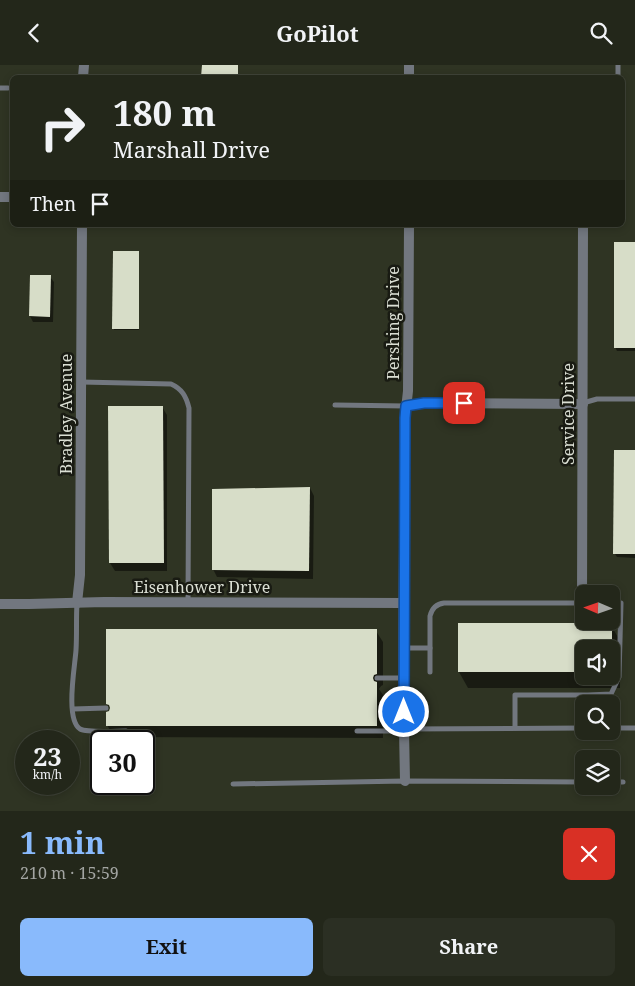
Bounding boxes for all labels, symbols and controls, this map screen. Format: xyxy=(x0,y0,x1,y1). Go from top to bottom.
text: GoPilot xyxy=(276,18,359,48)
icon: back xyxy=(20,19,48,47)
icon: search xyxy=(587,19,615,47)
text: 180 m xyxy=(113,89,216,136)
icon: right xyxy=(30,95,95,160)
text: Marshall Drive xyxy=(113,134,270,164)
icon: arrive xyxy=(86,190,114,218)
text: Then xyxy=(30,191,76,217)
street label: Pershing Drive xyxy=(382,266,404,380)
street label: Bradley Avenue xyxy=(55,354,77,474)
street label: Service Drive xyxy=(557,363,579,465)
pin xyxy=(443,382,485,424)
icon: arrive xyxy=(450,389,478,417)
street label: Eisenhower Drive xyxy=(134,576,270,598)
north arrow xyxy=(575,585,620,630)
map controls xyxy=(575,585,620,795)
button: sound xyxy=(575,640,620,685)
position arrow xyxy=(377,685,429,737)
button: search xyxy=(575,695,620,740)
speed limit sign: 30 xyxy=(90,730,155,795)
text: 23 xyxy=(33,739,62,773)
button: layers xyxy=(575,750,620,795)
text: km/h xyxy=(33,766,62,783)
text: 1 min xyxy=(20,822,105,863)
button: close xyxy=(563,828,615,880)
text: 210 m · 15:59 xyxy=(20,862,119,884)
button: Exit xyxy=(20,918,313,976)
button: Share xyxy=(323,918,615,976)

